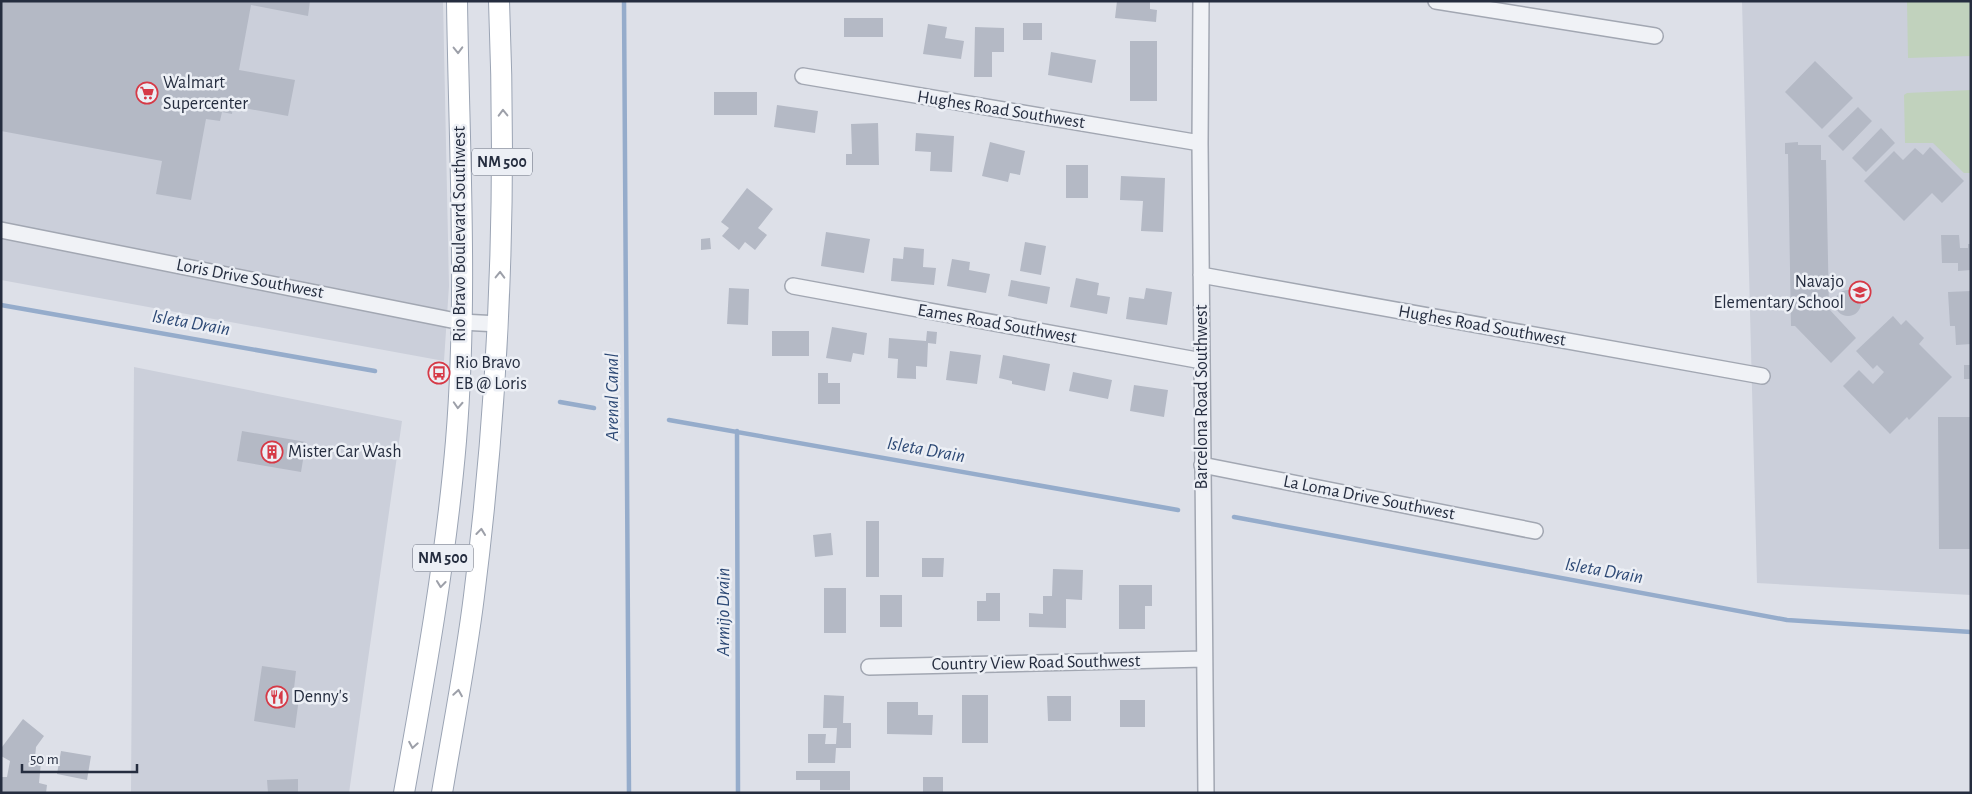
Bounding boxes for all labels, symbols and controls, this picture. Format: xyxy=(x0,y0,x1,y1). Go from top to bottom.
one-way arrow xyxy=(453,46,463,54)
place label: Walmart Supercenter xyxy=(163,74,248,113)
supermarket icon: Walmart Supercenter xyxy=(135,81,159,105)
street label: Hughes Road Southwest xyxy=(916,88,1086,132)
one-way arrow xyxy=(498,108,508,116)
street label: Rio Bravo Boulevard Southwest xyxy=(451,126,469,342)
road number: NM 500 xyxy=(472,148,532,176)
street label: Loris Drive Southwest xyxy=(175,256,325,302)
one-way arrow xyxy=(495,271,505,278)
place label: Navajo Elementary School xyxy=(1714,273,1844,312)
school or university icon: Navajo Elementary School xyxy=(1848,280,1872,304)
street label: Eames Road Southwest xyxy=(916,301,1078,347)
street label: Hughes Road Southwest xyxy=(1397,302,1567,350)
street label: Barcelona Road Southwest xyxy=(1193,304,1211,489)
water label: Isleta Drain xyxy=(151,307,231,339)
water label: Arenal Canal xyxy=(603,353,622,442)
place label: Rio Bravo EB @ Loris xyxy=(455,354,527,393)
bus stop icon: Rio Bravo EB @ Loris xyxy=(427,361,451,385)
one-way arrow xyxy=(452,402,463,410)
water label: Isleta Drain xyxy=(886,434,966,466)
building icon: Mister Car Wash xyxy=(260,440,284,464)
place label: Mister Car Wash xyxy=(288,443,402,461)
street label: La Loma Drive Southwest xyxy=(1282,473,1456,524)
one-way arrow xyxy=(475,528,486,536)
road number: NM 500 xyxy=(413,544,473,572)
water label: Isleta Drain xyxy=(1564,555,1644,587)
water label: Armijo Drain xyxy=(714,568,733,657)
one-way arrow xyxy=(435,581,446,589)
street label: Country View Road Southwest xyxy=(931,652,1141,674)
restaurant icon: Denny's xyxy=(265,685,289,709)
place label: Denny's xyxy=(293,688,348,706)
one-way arrow xyxy=(453,689,463,697)
one-way arrow xyxy=(408,740,418,749)
scale bar xyxy=(22,742,138,774)
text: 50 m xyxy=(30,752,59,767)

